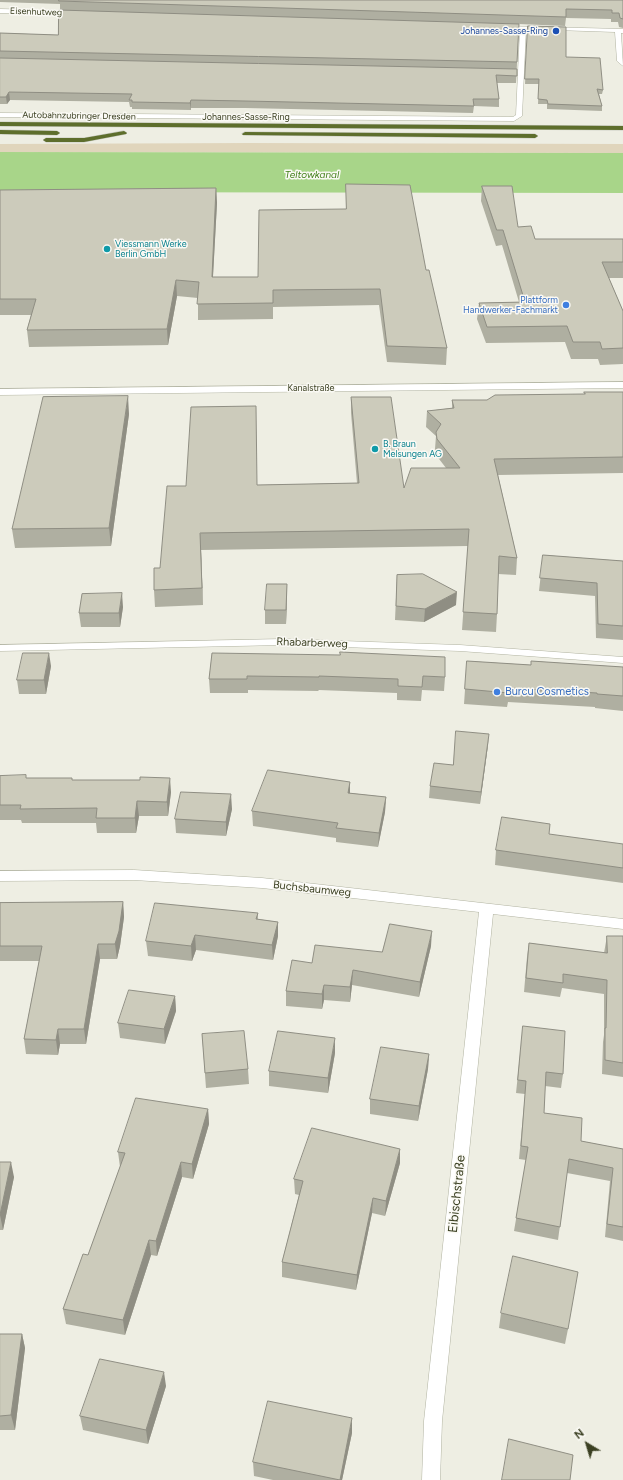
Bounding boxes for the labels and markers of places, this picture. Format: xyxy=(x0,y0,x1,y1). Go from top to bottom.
place label: Johannes-Sasse-Ring xyxy=(460,26,548,36)
marker: Johannes-Sasse-Ring xyxy=(551,26,561,36)
place label: Viessmann Werke Berlin GmbH xyxy=(115,239,187,260)
marker: Viessmann Werke Berlin GmbH xyxy=(102,244,112,254)
place label: Plattform Handwerker-Fachmarkt xyxy=(463,295,558,316)
marker: Plattform Handwerker-Fachmarkt xyxy=(561,300,571,310)
place label: B. Braun Melsungen AG xyxy=(383,439,442,460)
marker: B. Braun Melsungen AG xyxy=(370,444,380,454)
place label: Burcu Cosmetics xyxy=(505,685,589,699)
marker: Burcu Cosmetics xyxy=(492,687,502,697)

